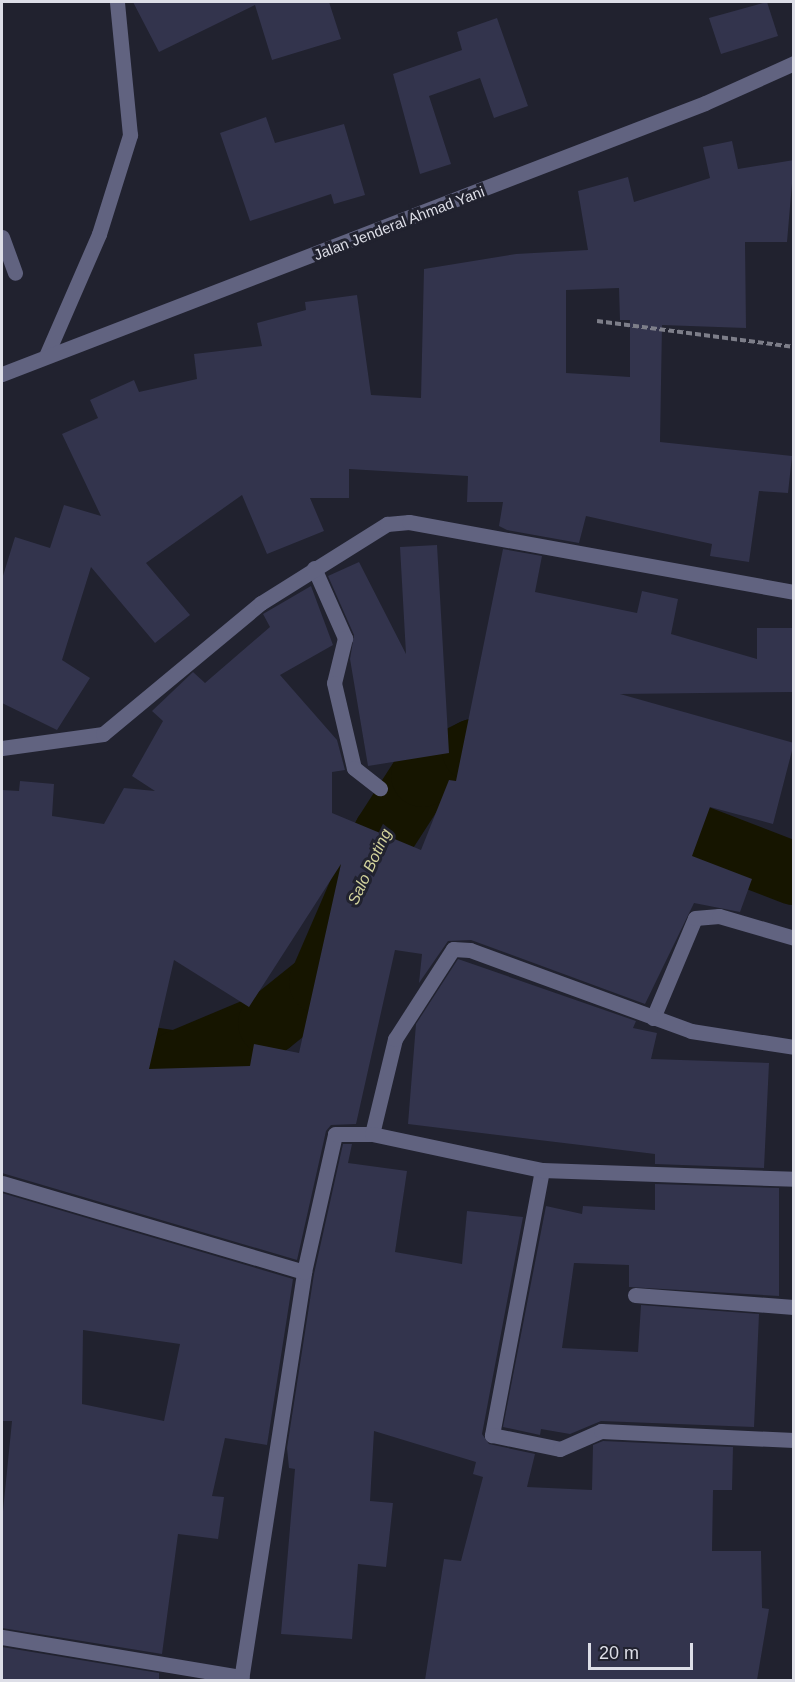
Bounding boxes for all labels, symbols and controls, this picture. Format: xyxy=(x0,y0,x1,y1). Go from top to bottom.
street label: Jalan Jenderal Ahmad Yani xyxy=(311,182,487,264)
water label: Salo Boting xyxy=(344,826,396,908)
scale bar xyxy=(591,1631,696,1669)
text: 20 m xyxy=(599,1643,639,1663)

